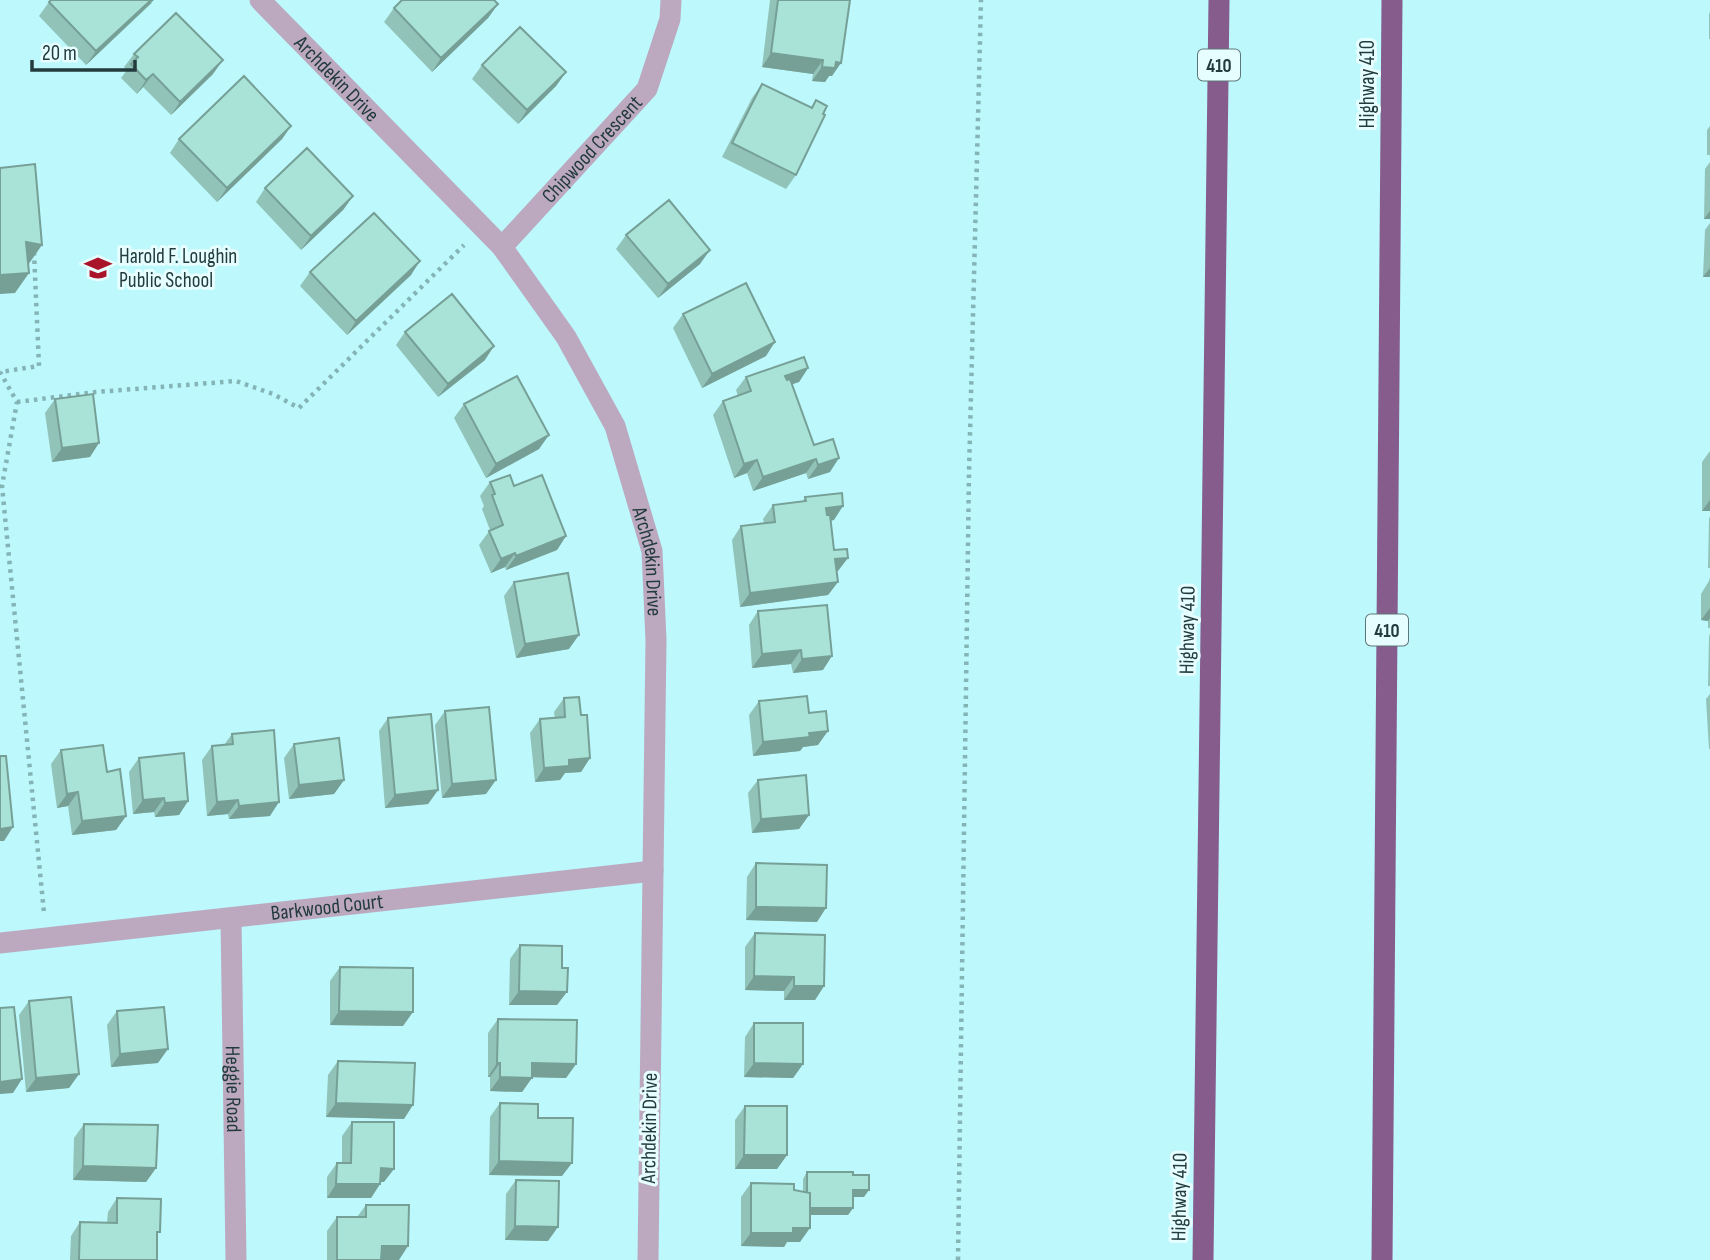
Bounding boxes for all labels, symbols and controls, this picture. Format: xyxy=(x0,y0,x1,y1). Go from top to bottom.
scale bar xyxy=(32,28,135,72)
street label: Archdekin Drive xyxy=(288,30,384,127)
street label: Highway 410 xyxy=(1355,40,1380,128)
text: 20 m xyxy=(42,41,77,66)
road number: 410 xyxy=(1198,50,1240,80)
street label: Chipwood Crescent xyxy=(537,90,648,208)
place label: Harold F. Loughin Public School xyxy=(119,244,237,293)
school or university icon: Harold F. Loughin Public School xyxy=(83,253,113,283)
street label: Archdekin Drive xyxy=(626,503,667,617)
street label: Highway 410 xyxy=(1174,586,1201,674)
road number: 410 xyxy=(1366,614,1408,646)
street label: Barkwood Court xyxy=(270,889,385,926)
street label: Heggie Road xyxy=(220,1045,246,1132)
street label: Archdekin Drive xyxy=(636,1073,663,1185)
street label: Highway 410 xyxy=(1166,1153,1193,1241)

